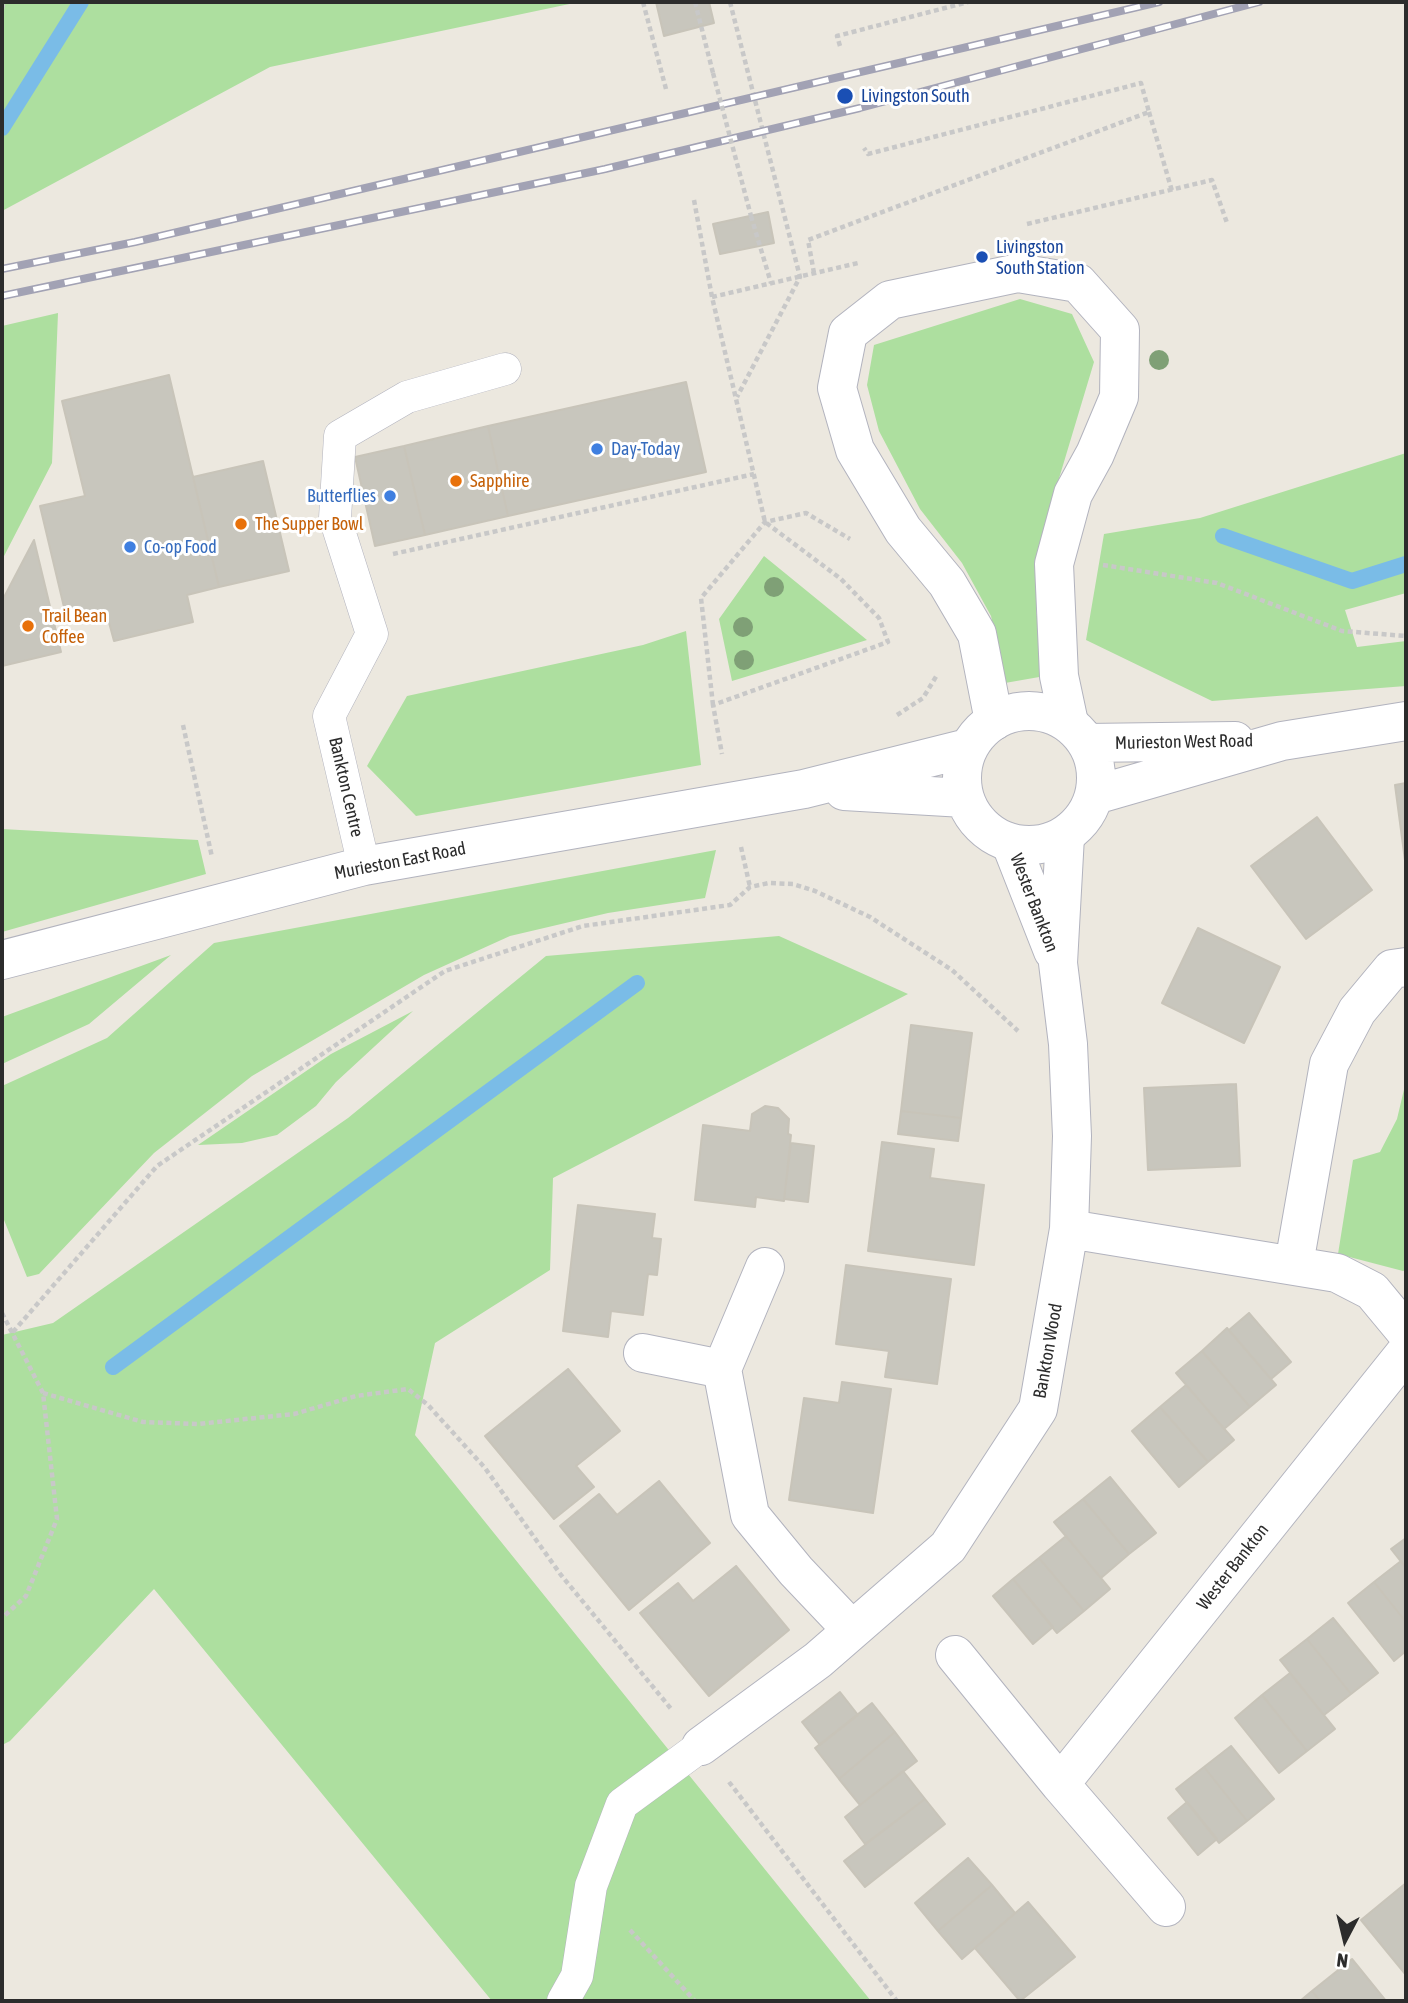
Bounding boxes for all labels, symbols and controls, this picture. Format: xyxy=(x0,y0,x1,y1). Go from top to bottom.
place label: Livingston South xyxy=(861,85,970,107)
marker: Livingston South xyxy=(835,86,855,106)
place label: Livingston South Station xyxy=(996,236,1085,278)
marker: Livingston South Station xyxy=(974,249,990,265)
place label: Day-Today xyxy=(611,438,680,460)
marker: Day-Today xyxy=(589,441,605,457)
place label: Sapphire xyxy=(470,470,529,492)
marker: Sapphire xyxy=(448,473,464,489)
place label: Butterflies xyxy=(307,485,376,507)
marker: Butterflies xyxy=(382,488,398,504)
place label: The Supper Bowl xyxy=(255,513,364,535)
marker: The Supper Bowl xyxy=(233,516,249,532)
place label: Co-op Food xyxy=(144,536,217,558)
marker: Co-op Food xyxy=(122,539,138,555)
place label: Trail Bean Coffee xyxy=(42,605,107,648)
marker: Trail Bean Coffee xyxy=(20,618,36,634)
street label: Murieston West Road xyxy=(1115,730,1253,754)
street label: Bankton Centre xyxy=(324,735,368,839)
street label: Murieston East Road xyxy=(332,838,468,884)
street label: Wester Bankton xyxy=(1005,851,1063,955)
street label: Bankton Wood xyxy=(1029,1302,1067,1400)
street label: Wester Bankton xyxy=(1193,1519,1273,1615)
north arrow xyxy=(1310,1905,1380,1975)
text: N xyxy=(1336,1949,1349,1972)

